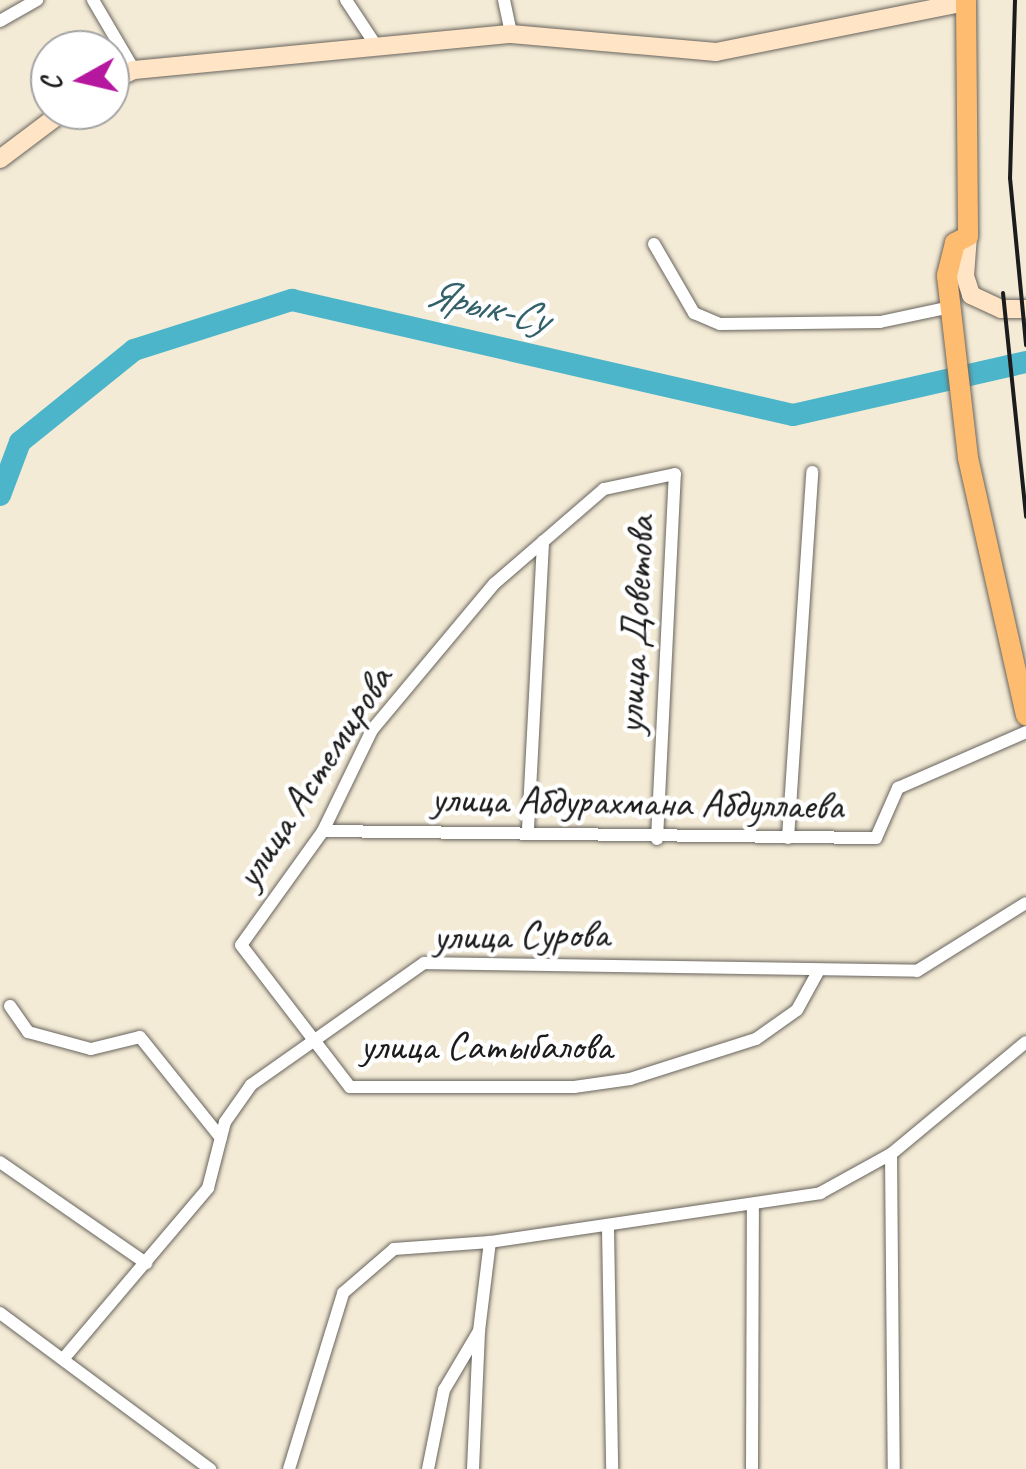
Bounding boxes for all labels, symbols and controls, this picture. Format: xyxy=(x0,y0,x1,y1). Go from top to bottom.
north arrow xyxy=(30,30,130,130)
text: С xyxy=(33,75,70,93)
water label: Ярык-Су xyxy=(421,268,553,344)
street label: улица Доветова xyxy=(605,512,665,738)
street label: улица Астемирова xyxy=(223,657,403,897)
street label: улица Абдурахмана Абдуллаева xyxy=(429,774,845,830)
street label: улица Сурова xyxy=(433,909,609,961)
street label: улица Сатыбалова xyxy=(361,1022,611,1070)

